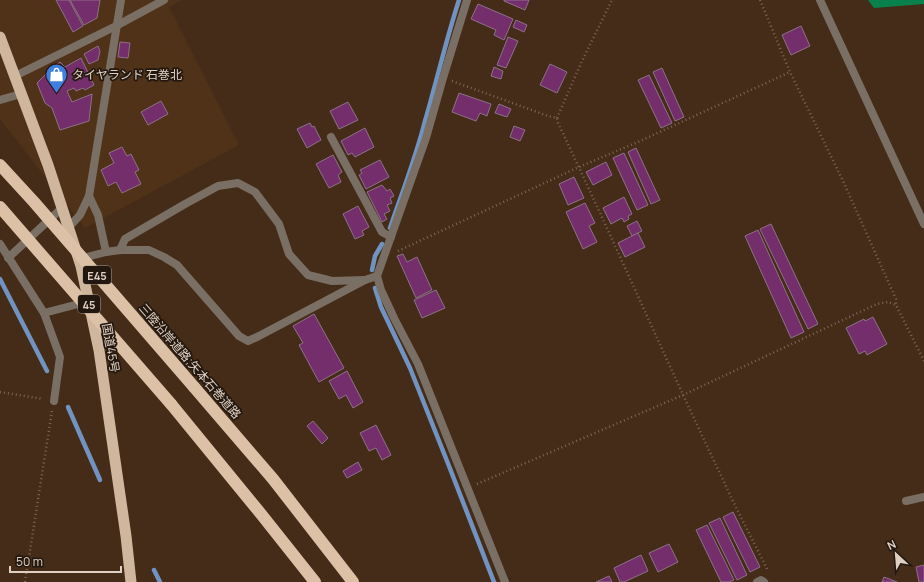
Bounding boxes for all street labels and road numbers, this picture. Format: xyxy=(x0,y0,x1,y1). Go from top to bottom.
road number: E45 xyxy=(83,266,111,284)
road number: 45 xyxy=(78,295,100,313)
street label: 三陸沿岸道路;矢本石巻道路 xyxy=(135,300,245,422)
street label: 国道45号 xyxy=(98,322,124,374)

